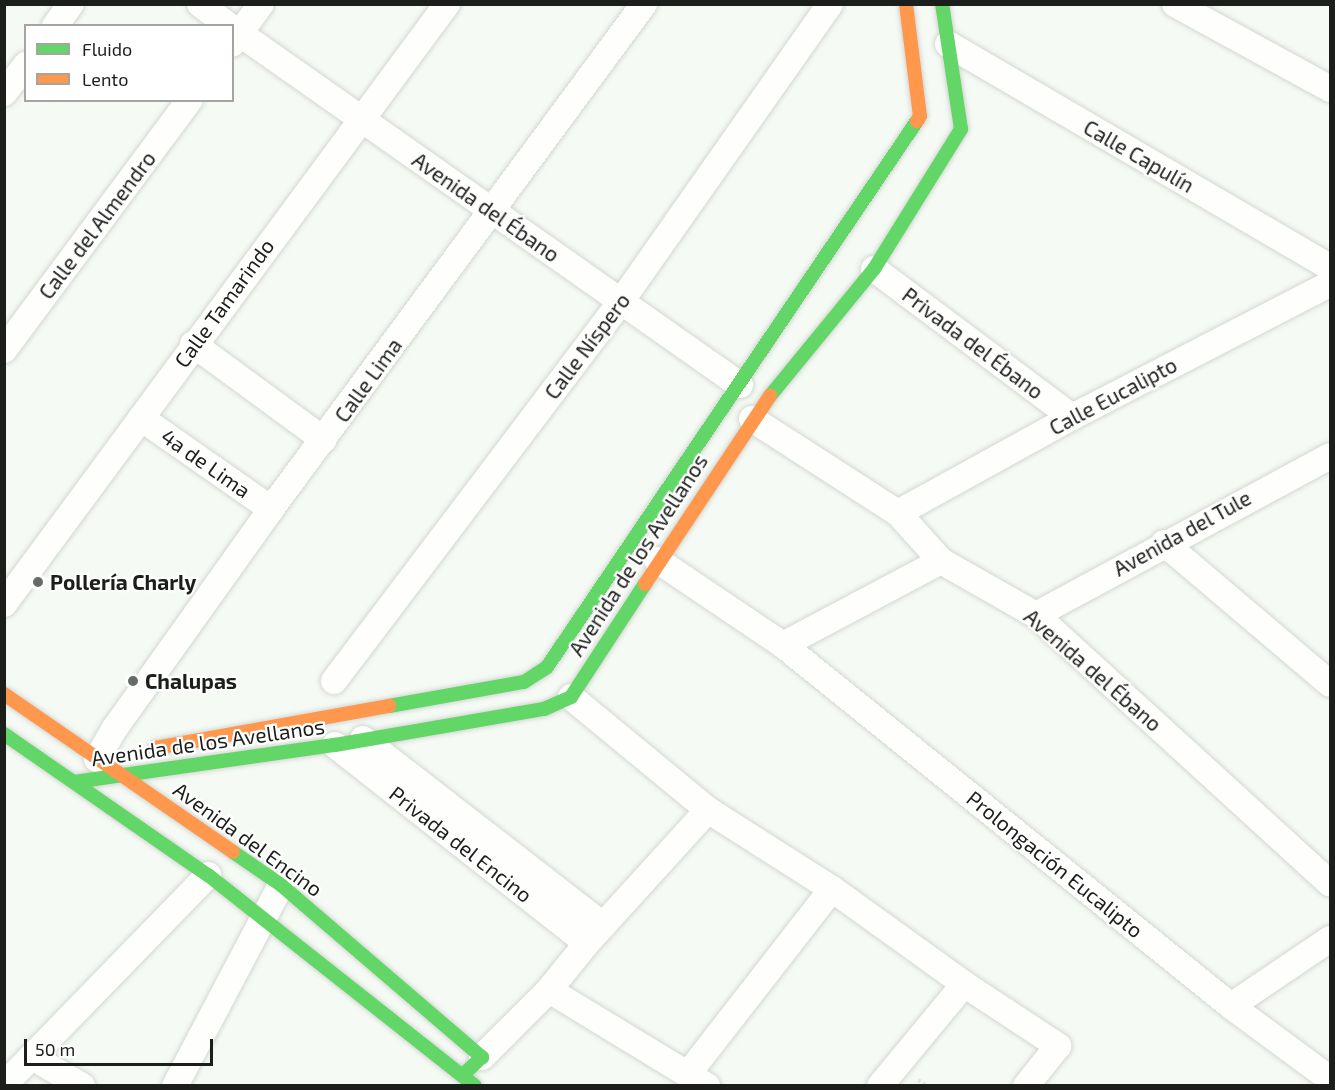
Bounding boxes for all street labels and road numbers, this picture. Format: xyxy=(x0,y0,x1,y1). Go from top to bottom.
street label: Calle Capulín xyxy=(1079,114,1199,198)
street label: Calle del Almendro xyxy=(33,146,161,304)
street label: Avenida del Ébano xyxy=(407,147,565,267)
street label: Calle Tamarindo xyxy=(169,234,279,372)
street label: Privada del Ébano xyxy=(897,282,1049,404)
street label: Calle Níspero xyxy=(539,288,635,404)
street label: Calle Lima xyxy=(329,333,407,427)
street label: Calle Eucalipto xyxy=(1045,352,1181,440)
street label: 4a de Lima xyxy=(157,423,255,503)
street label: Avenida de los Avellanos xyxy=(563,449,713,661)
street label: Avenida del Tule xyxy=(1108,484,1256,582)
street label: Avenida del Ébano xyxy=(1019,603,1167,737)
street label: Avenida de los Avellanos xyxy=(89,713,327,771)
street label: Avenida del Encino xyxy=(168,776,328,902)
street label: Privada del Encino xyxy=(384,780,538,908)
street label: Prolongación Eucalipto xyxy=(962,785,1148,943)

